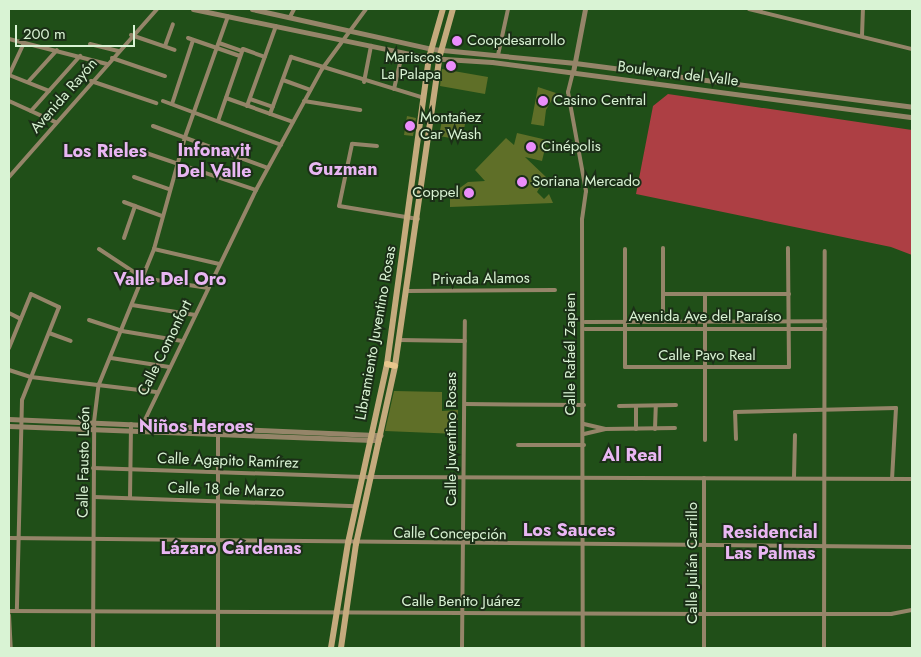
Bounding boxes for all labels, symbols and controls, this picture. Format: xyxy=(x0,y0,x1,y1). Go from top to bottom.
scale bar xyxy=(18,15,138,47)
text: 200 m xyxy=(23,23,66,45)
place label: Coopdesarrollo xyxy=(467,32,565,50)
marker: Coopdesarrollo xyxy=(451,35,463,47)
place label: Mariscos La Palapa xyxy=(381,48,441,83)
street label: Avenida Rayón xyxy=(27,55,101,137)
street label: Boulevard del Valle xyxy=(616,58,740,90)
marker: Mariscos La Palapa xyxy=(445,60,457,72)
place label: Casino Central xyxy=(553,92,646,110)
marker: Casino Central xyxy=(537,95,549,107)
place label: Montañez Car Wash xyxy=(420,108,482,143)
marker: Montañez Car Wash xyxy=(404,120,416,132)
place label: Cinépolis xyxy=(541,138,601,156)
district label: Los Rieles xyxy=(63,140,147,162)
district label: Infonavit Del Valle xyxy=(177,140,251,182)
marker: Cinépolis xyxy=(525,141,537,153)
district label: Guzman xyxy=(308,158,378,180)
place label: Soriana Mercado xyxy=(532,173,640,191)
marker: Soriana Mercado xyxy=(516,176,528,188)
place label: Coppel xyxy=(412,184,459,202)
marker: Coppel xyxy=(463,187,475,199)
street label: Libramiento Juventino Rosas xyxy=(352,245,400,421)
district label: Valle Del Oro xyxy=(114,268,226,290)
street label: Privada Alamos xyxy=(432,269,530,289)
street label: Calle Rafaél Zapien xyxy=(562,293,580,415)
street label: Calle Comonfort xyxy=(134,297,196,399)
street label: Avenida Ave del Paraíso xyxy=(629,308,781,326)
street label: Calle Pavo Real xyxy=(658,347,756,365)
street label: Calle Juventino Rosas xyxy=(443,372,461,506)
street label: Calle Fausto León xyxy=(74,406,94,518)
district label: Niños Heroes xyxy=(139,415,253,437)
district label: Al Real xyxy=(602,444,662,466)
street label: Calle Agapito Ramírez xyxy=(157,450,299,472)
street label: Calle 18 de Marzo xyxy=(167,479,285,501)
street label: Calle Julián Carrillo xyxy=(684,502,702,624)
district label: Los Sauces xyxy=(523,519,615,541)
district label: Residencial Las Palmas xyxy=(722,522,818,564)
street label: Calle Concepción xyxy=(393,524,507,544)
district label: Lázaro Cárdenas xyxy=(160,537,302,559)
street label: Calle Benito Juárez xyxy=(402,593,520,611)

